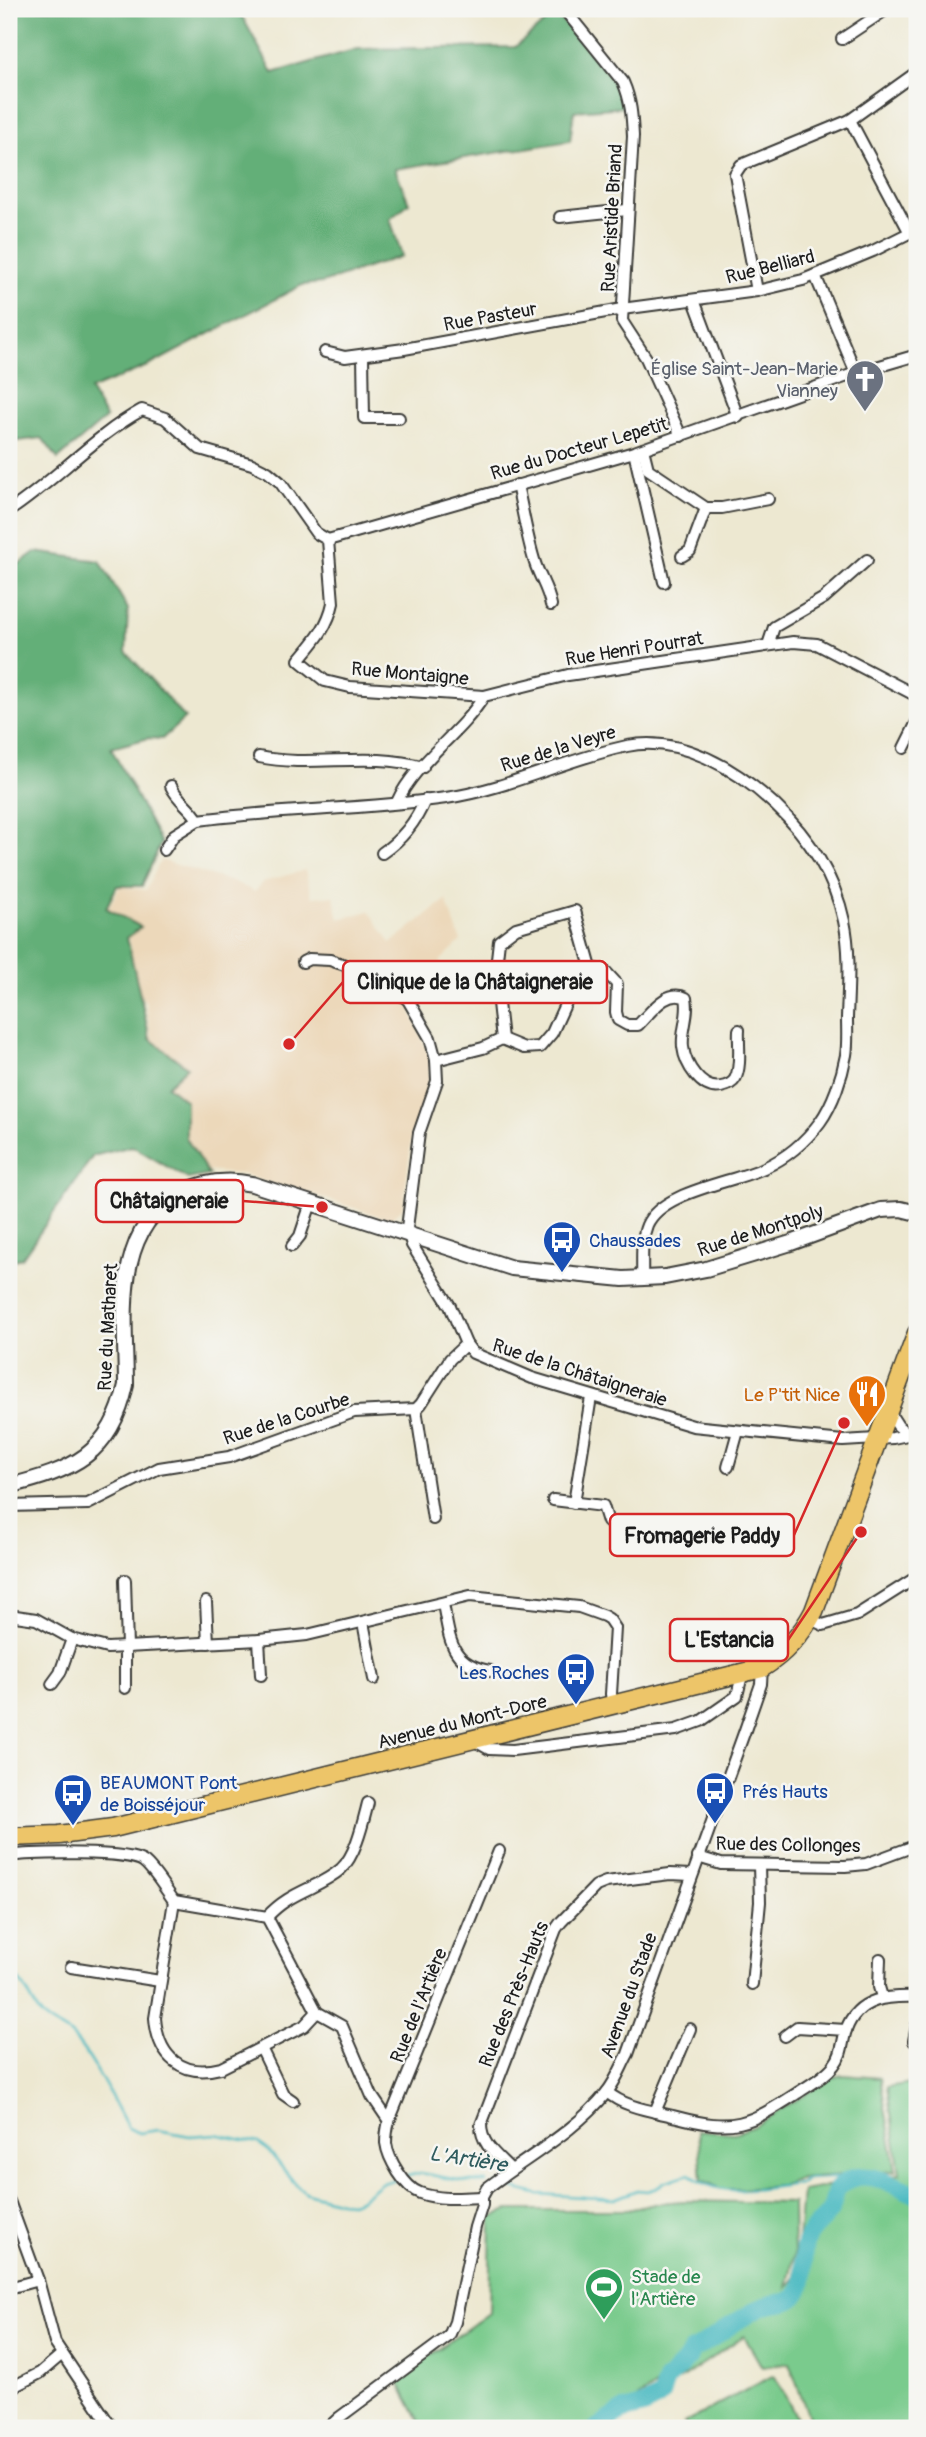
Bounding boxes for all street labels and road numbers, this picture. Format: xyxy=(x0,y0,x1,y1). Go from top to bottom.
street label: Rue Aristide Briand xyxy=(596,143,628,293)
street label: Rue Belliard xyxy=(723,244,817,290)
street label: Rue Pasteur xyxy=(442,297,539,337)
street label: Rue du Docteur Lepetit xyxy=(488,412,671,486)
street label: Rue Henri Pourrat xyxy=(564,626,705,672)
street label: Rue Montaigne xyxy=(350,657,470,691)
street label: Rue de la Veyre xyxy=(498,720,619,778)
street label: Rue de Montpoly xyxy=(694,1199,826,1263)
street label: Rue du Matharet xyxy=(93,1262,123,1392)
street label: Rue de la Châtaigneraie xyxy=(489,1333,671,1413)
street label: Rue de la Courbe xyxy=(220,1387,353,1451)
street label: Avenue du Mont-Dore xyxy=(375,1689,550,1755)
street label: Rue des Collonges xyxy=(715,1832,861,1858)
street label: Rue des Près-Hauts xyxy=(474,1917,554,2071)
street label: Avenue du Stade xyxy=(595,1929,663,2061)
street label: Rue de l'Artière xyxy=(385,1944,453,2066)

